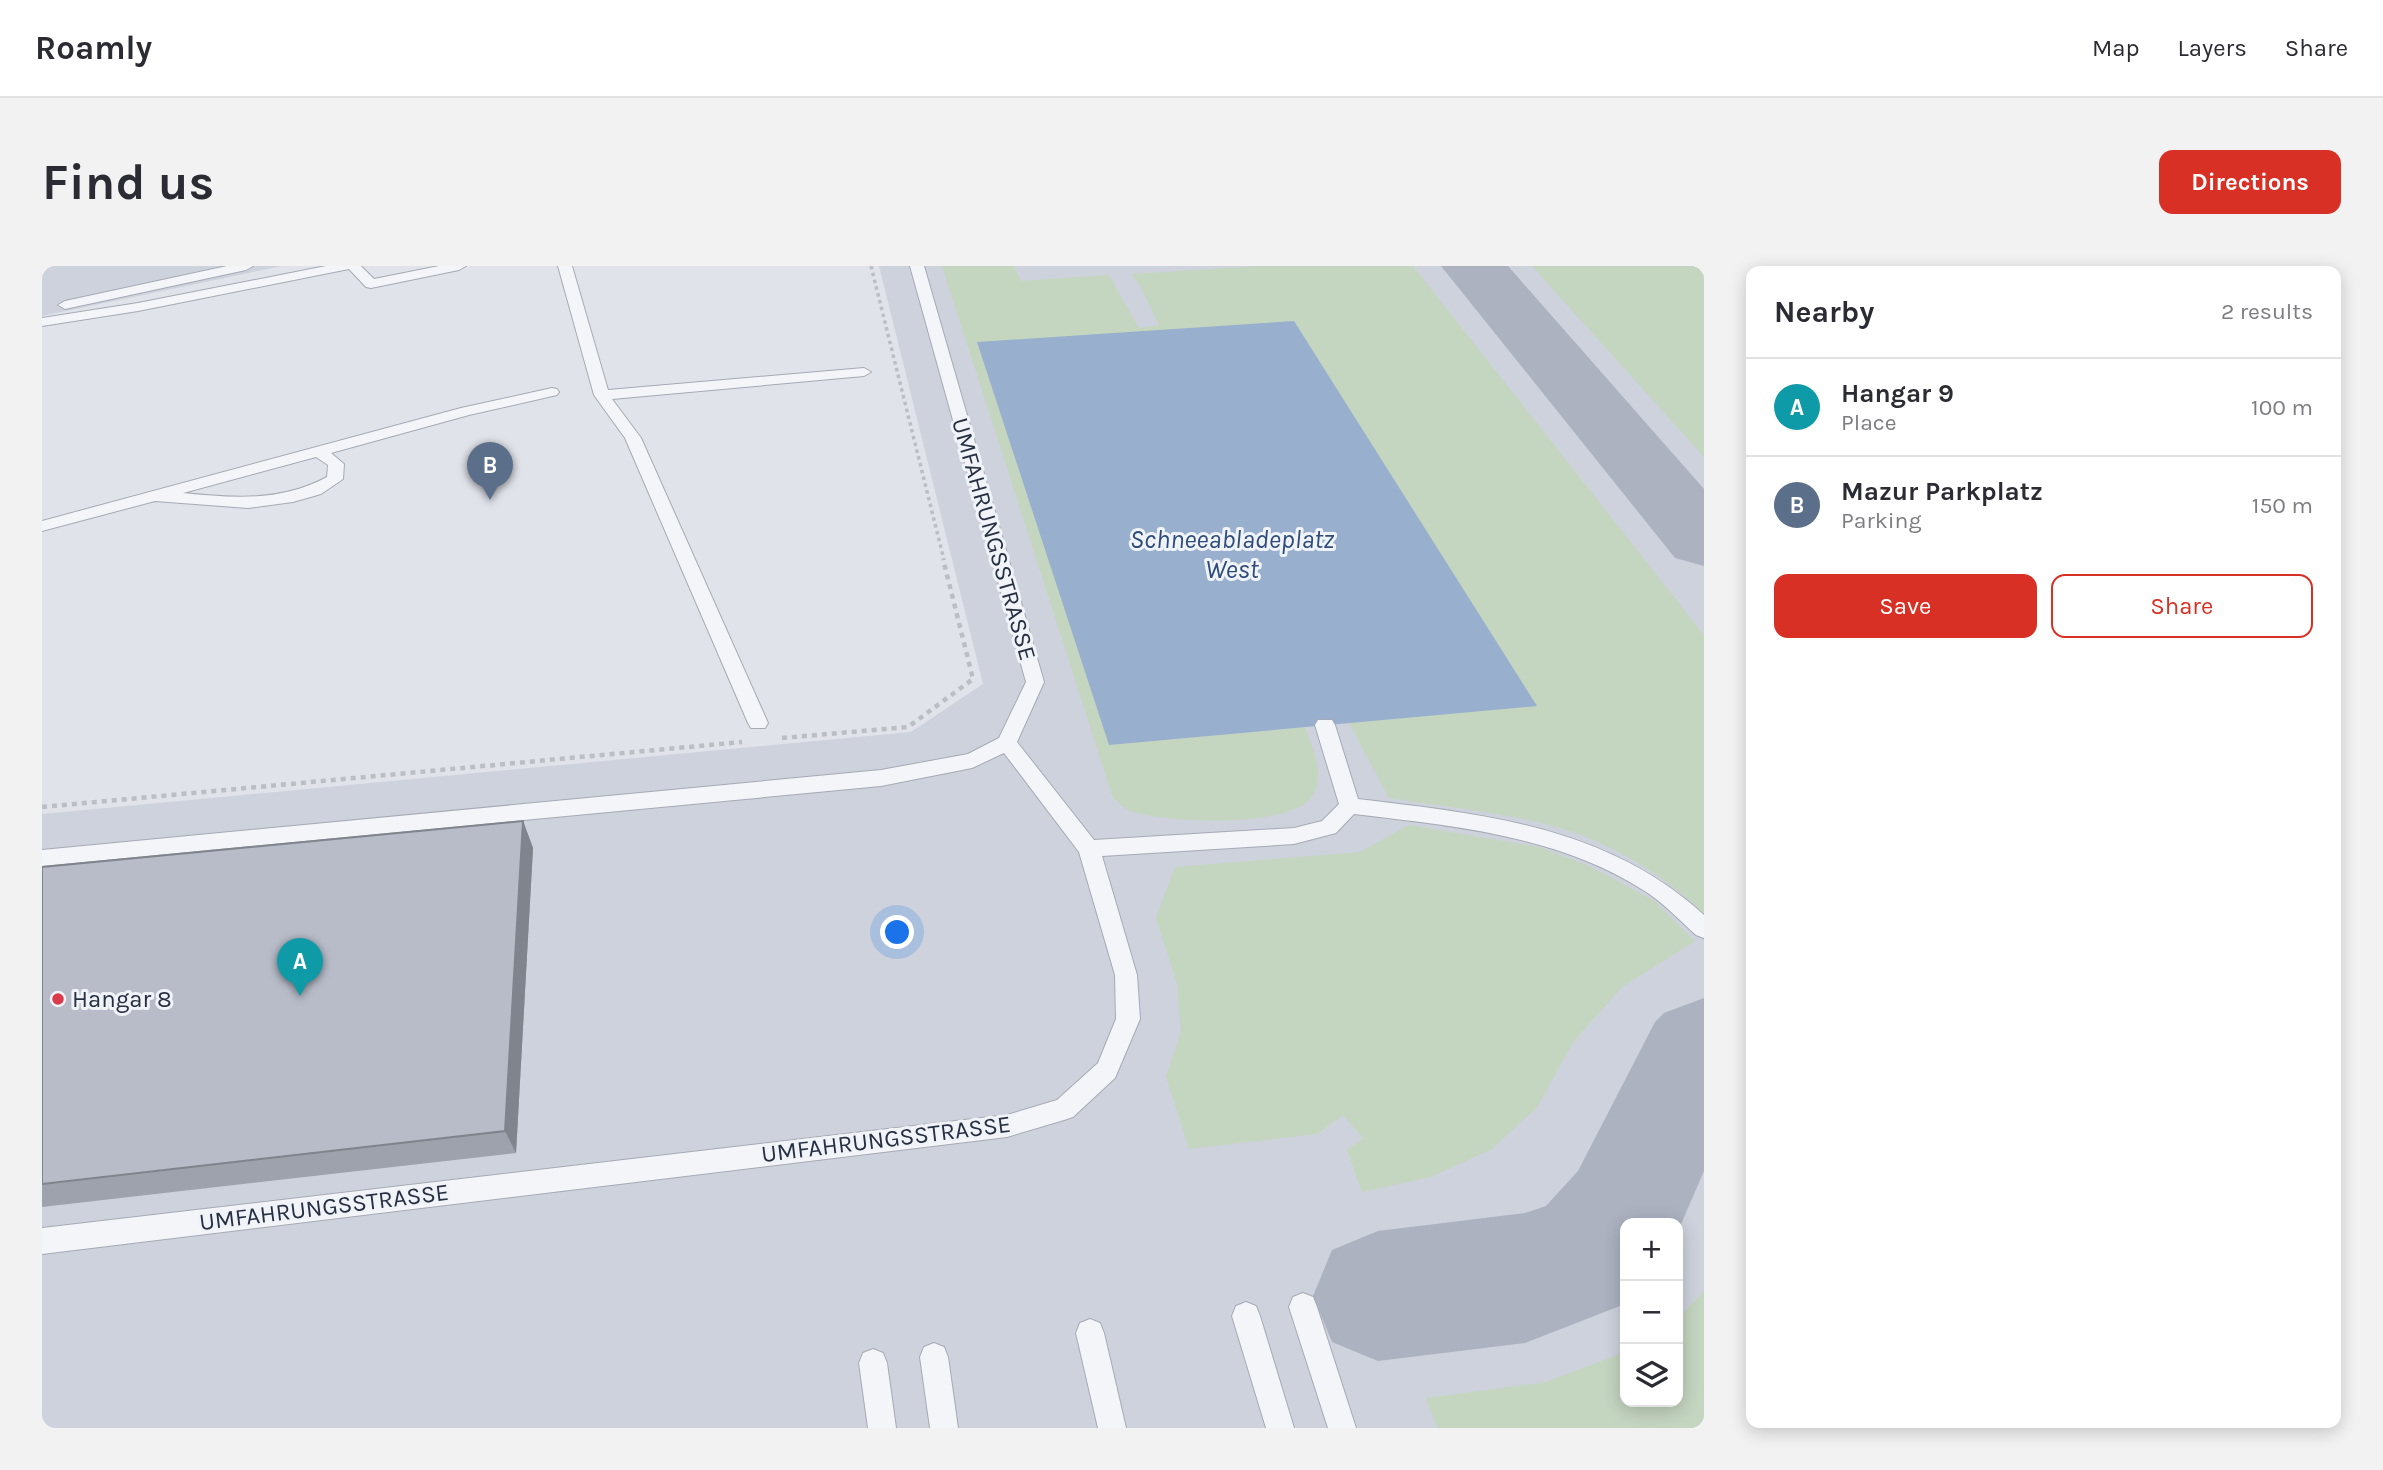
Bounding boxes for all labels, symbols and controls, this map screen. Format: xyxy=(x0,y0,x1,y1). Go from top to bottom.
text: Roamly xyxy=(35,29,152,67)
text: Map xyxy=(2092,34,2140,62)
text: Layers xyxy=(2178,34,2247,62)
text: Share xyxy=(2285,34,2348,62)
button: Directions xyxy=(2159,150,2341,214)
text: Find us xyxy=(42,154,214,211)
text: Nearby xyxy=(1774,294,1874,330)
text: 2 results xyxy=(2221,298,2313,325)
text: Hangar 9 xyxy=(1841,378,1954,409)
text: A xyxy=(1790,394,1804,421)
text: 100 m xyxy=(2251,394,2313,421)
text: Place xyxy=(1841,409,1897,436)
street label: UMFAHRUNGSSTRASSE xyxy=(946,414,1042,664)
pin: B xyxy=(467,442,513,500)
text: Mazur Parkplatz xyxy=(1841,476,2043,507)
text: B xyxy=(1790,492,1804,519)
text: 150 m xyxy=(2252,492,2313,519)
text: Parking xyxy=(1841,507,1921,534)
water label: Schneeabladeplatz West xyxy=(1130,524,1335,585)
button: Save xyxy=(1774,574,2037,638)
button: Share xyxy=(2051,574,2313,638)
your location xyxy=(880,915,914,949)
pin: A xyxy=(277,938,323,996)
place label: Hangar 8 xyxy=(72,985,172,1013)
marker: Hangar 8 xyxy=(50,991,66,1007)
street label: UMFAHRUNGSSTRASSE xyxy=(760,1110,1012,1168)
street label: UMFAHRUNGSSTRASSE xyxy=(198,1178,450,1236)
map controls xyxy=(1620,1218,1683,1407)
button: + xyxy=(1620,1218,1683,1281)
button: − xyxy=(1620,1281,1683,1344)
button: layers xyxy=(1620,1344,1683,1407)

